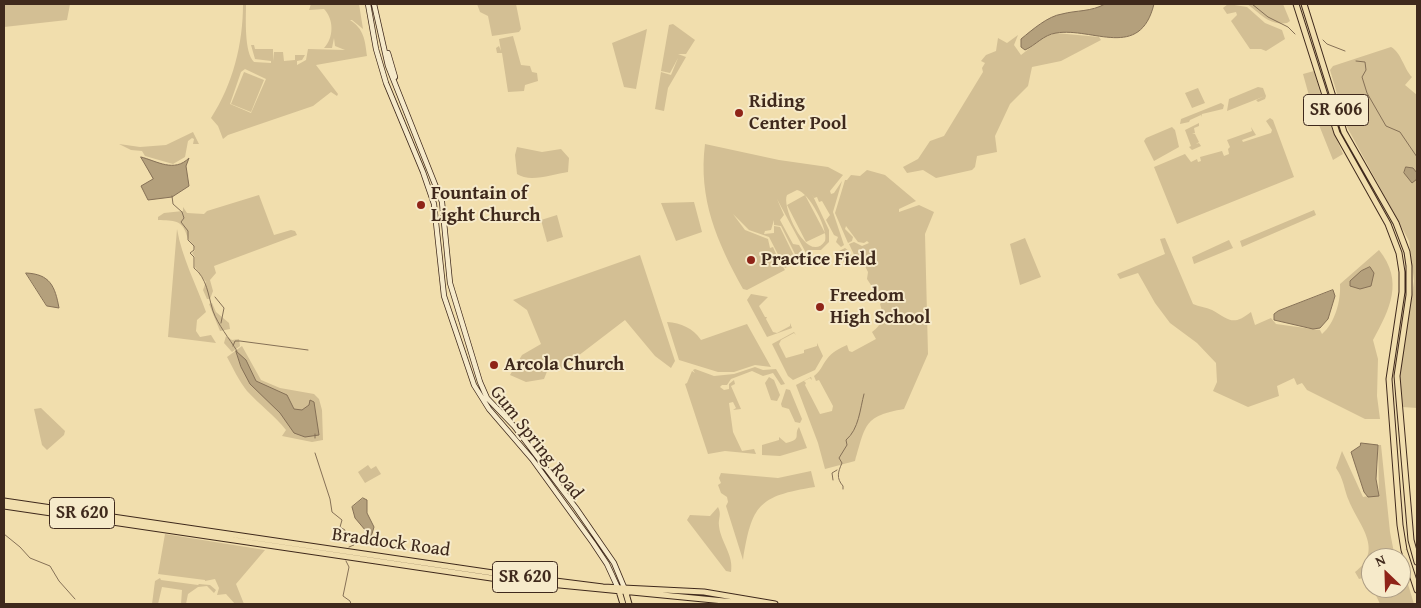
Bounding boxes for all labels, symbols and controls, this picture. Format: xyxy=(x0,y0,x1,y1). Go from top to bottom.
place label: Riding Center Pool xyxy=(749,91,847,135)
road number: SR 606 xyxy=(1304,94,1368,126)
marker: Riding Center Pool xyxy=(733,107,745,119)
place label: Fountain of Light Church xyxy=(431,183,540,227)
marker: Fountain of Light Church xyxy=(415,199,427,211)
place label: Practice Field xyxy=(761,249,876,271)
marker: Practice Field xyxy=(745,254,757,266)
place label: Freedom High School xyxy=(830,285,930,329)
marker: Freedom High School xyxy=(814,301,826,313)
place label: Arcola Church xyxy=(504,354,624,376)
marker: Arcola Church xyxy=(488,359,500,371)
street label: Gum Spring Road xyxy=(485,382,587,504)
road number: SR 620 xyxy=(49,498,114,528)
street label: Braddock Road xyxy=(330,523,452,563)
north arrow xyxy=(1361,548,1411,598)
text: N xyxy=(1372,549,1389,571)
road number: SR 620 xyxy=(492,562,558,592)

